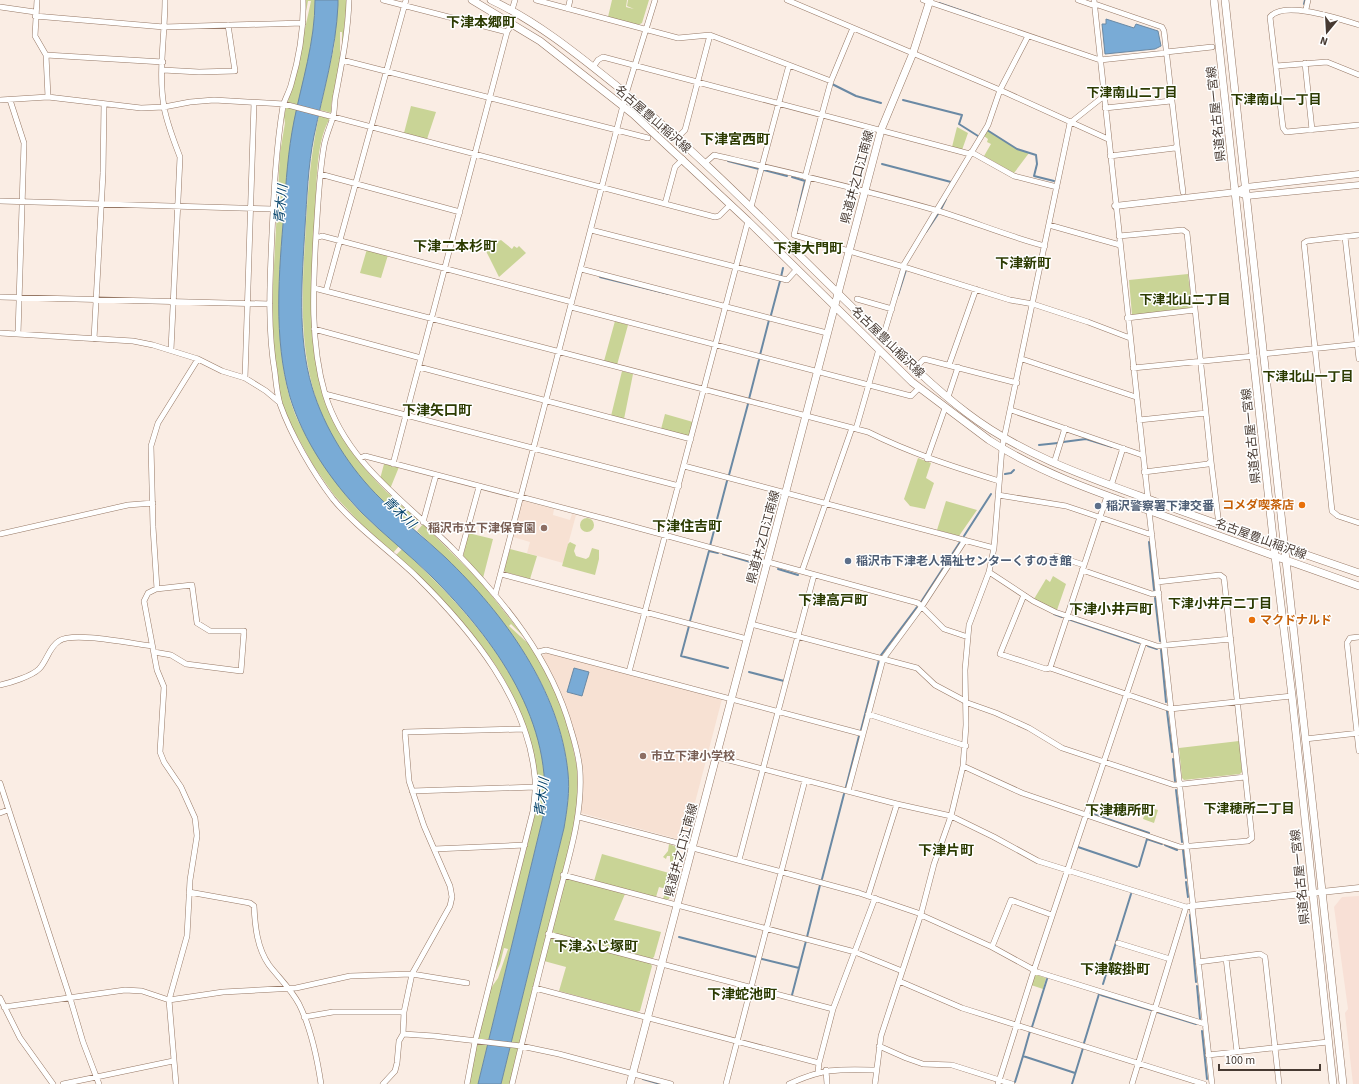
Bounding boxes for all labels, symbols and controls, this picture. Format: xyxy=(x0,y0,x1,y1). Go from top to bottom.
north arrow xyxy=(1307,12,1347,52)
district label: 下津本郷町 xyxy=(446,13,516,33)
text: N xyxy=(1318,33,1330,49)
street label: 県道名古屋一宮線 xyxy=(1203,65,1230,163)
street label: 名古屋豊山稲沢線 xyxy=(611,81,694,157)
district label: 下津南山二丁目 xyxy=(1086,84,1178,102)
district label: 下津南山一丁目 xyxy=(1230,91,1322,109)
street label: 県道井之口江南線 xyxy=(837,129,878,226)
district label: 下津宮西町 xyxy=(700,130,770,150)
water label: 青木川 xyxy=(270,182,292,224)
district label: 下津二本杉町 xyxy=(413,237,497,257)
district label: 下津大門町 xyxy=(773,239,843,259)
district label: 下津新町 xyxy=(995,254,1051,274)
district label: 下津北山二丁目 xyxy=(1139,291,1231,309)
street label: 名古屋豊山稲沢線 xyxy=(847,303,928,382)
district label: 下津北山一丁目 xyxy=(1262,368,1354,386)
street label: 県道名古屋一宮線 xyxy=(1238,387,1265,485)
district label: 下津矢口町 xyxy=(402,401,472,421)
street label: 県道井之口江南線 xyxy=(743,489,784,586)
water label: 青木川 xyxy=(379,493,421,534)
place label: コメダ喫茶店 xyxy=(1222,497,1294,514)
place label: 稲沢警察署下津交番 xyxy=(1106,498,1215,515)
marker: コメダ喫茶店 xyxy=(1297,500,1307,510)
marker: 稲沢警察署下津交番 xyxy=(1093,501,1103,511)
street label: 名古屋豊山稲沢線 xyxy=(1213,515,1309,564)
district label: 下津住吉町 xyxy=(652,517,722,537)
place label: 稲沢市立下津保育園 xyxy=(428,520,536,537)
marker: 稲沢市立下津保育園 xyxy=(539,523,549,533)
place label: 稲沢市下津老人福祉センターくすのき館 xyxy=(856,553,1072,570)
marker: 稲沢市下津老人福祉センターくすのき館 xyxy=(843,556,853,566)
district label: 下津高戸町 xyxy=(798,591,868,611)
district label: 下津小井戸二丁目 xyxy=(1168,595,1272,613)
district label: 下津小井戸町 xyxy=(1069,600,1153,620)
place label: マクドナルド xyxy=(1260,612,1332,629)
marker: マクドナルド xyxy=(1247,615,1257,625)
place label: 市立下津小学校 xyxy=(651,748,735,765)
marker: 市立下津小学校 xyxy=(638,751,648,761)
water label: 青木川 xyxy=(531,775,554,818)
district label: 下津穂所二丁目 xyxy=(1203,800,1295,818)
district label: 下津穂所町 xyxy=(1085,801,1155,821)
street label: 県道井之口江南線 xyxy=(661,802,702,899)
street label: 県道名古屋一宮線 xyxy=(1287,828,1314,926)
district label: 下津片町 xyxy=(918,841,974,861)
district label: 下津ふじ塚町 xyxy=(554,937,638,957)
district label: 下津鞍掛町 xyxy=(1080,960,1150,980)
district label: 下津蛇池町 xyxy=(707,985,777,1005)
scale bar xyxy=(1219,1046,1320,1072)
text: 100 m xyxy=(1225,1052,1255,1069)

